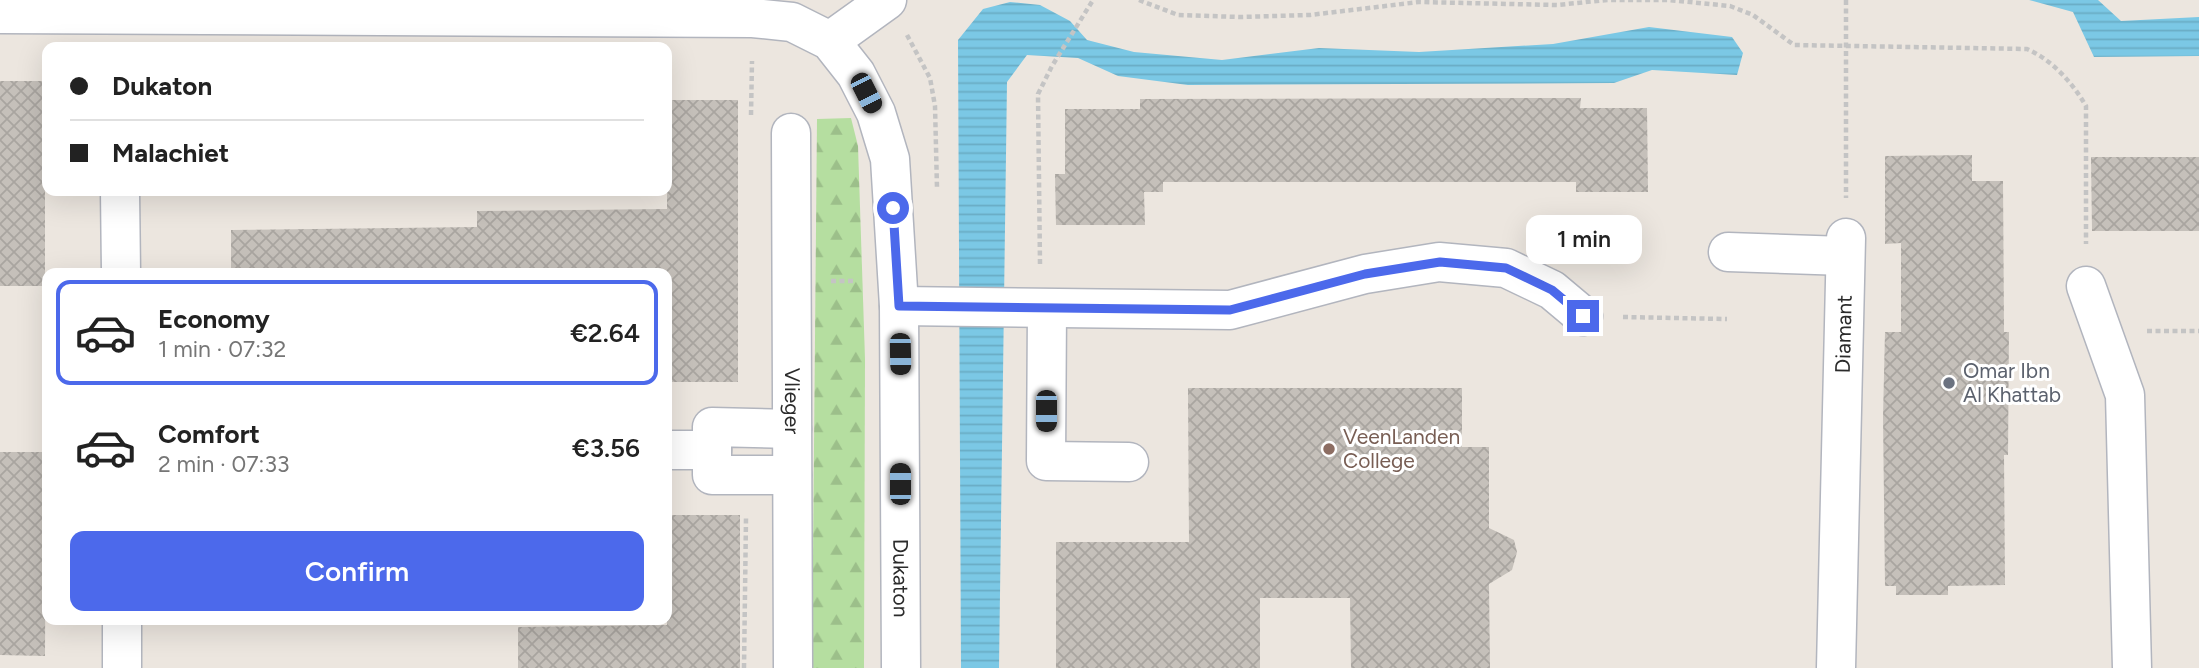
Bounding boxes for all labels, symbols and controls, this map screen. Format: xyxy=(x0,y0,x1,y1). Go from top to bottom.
text: Dukaton xyxy=(112,70,212,102)
car xyxy=(848,70,885,116)
text: Malachiet xyxy=(112,137,229,169)
route start xyxy=(877,192,909,224)
callout: 1 min xyxy=(1525,215,1641,264)
text: 1 min xyxy=(1557,225,1611,253)
street label: Diamant xyxy=(1830,295,1857,374)
route end xyxy=(1567,300,1599,332)
icon: car xyxy=(74,301,137,364)
text: Economy xyxy=(158,303,270,335)
text: €2.64 xyxy=(570,317,640,349)
car xyxy=(890,333,911,375)
text: 1 min · 07:32 xyxy=(158,335,286,363)
place label: Omar Ibn Al Khattab xyxy=(1963,358,2061,407)
street label: Vlieger xyxy=(780,368,805,434)
marker: Omar Ibn Al Khattab xyxy=(1941,375,1957,391)
car xyxy=(1036,390,1057,432)
icon: car xyxy=(74,416,137,479)
text: Comfort xyxy=(158,418,260,450)
place label: VeenLanden College xyxy=(1343,424,1460,473)
text: €3.56 xyxy=(572,432,640,464)
marker: VeenLanden College xyxy=(1321,441,1337,457)
text: 2 min · 07:33 xyxy=(158,450,289,478)
car xyxy=(890,463,911,505)
button: Confirm xyxy=(70,531,644,611)
street label: Dukaton xyxy=(888,539,914,617)

